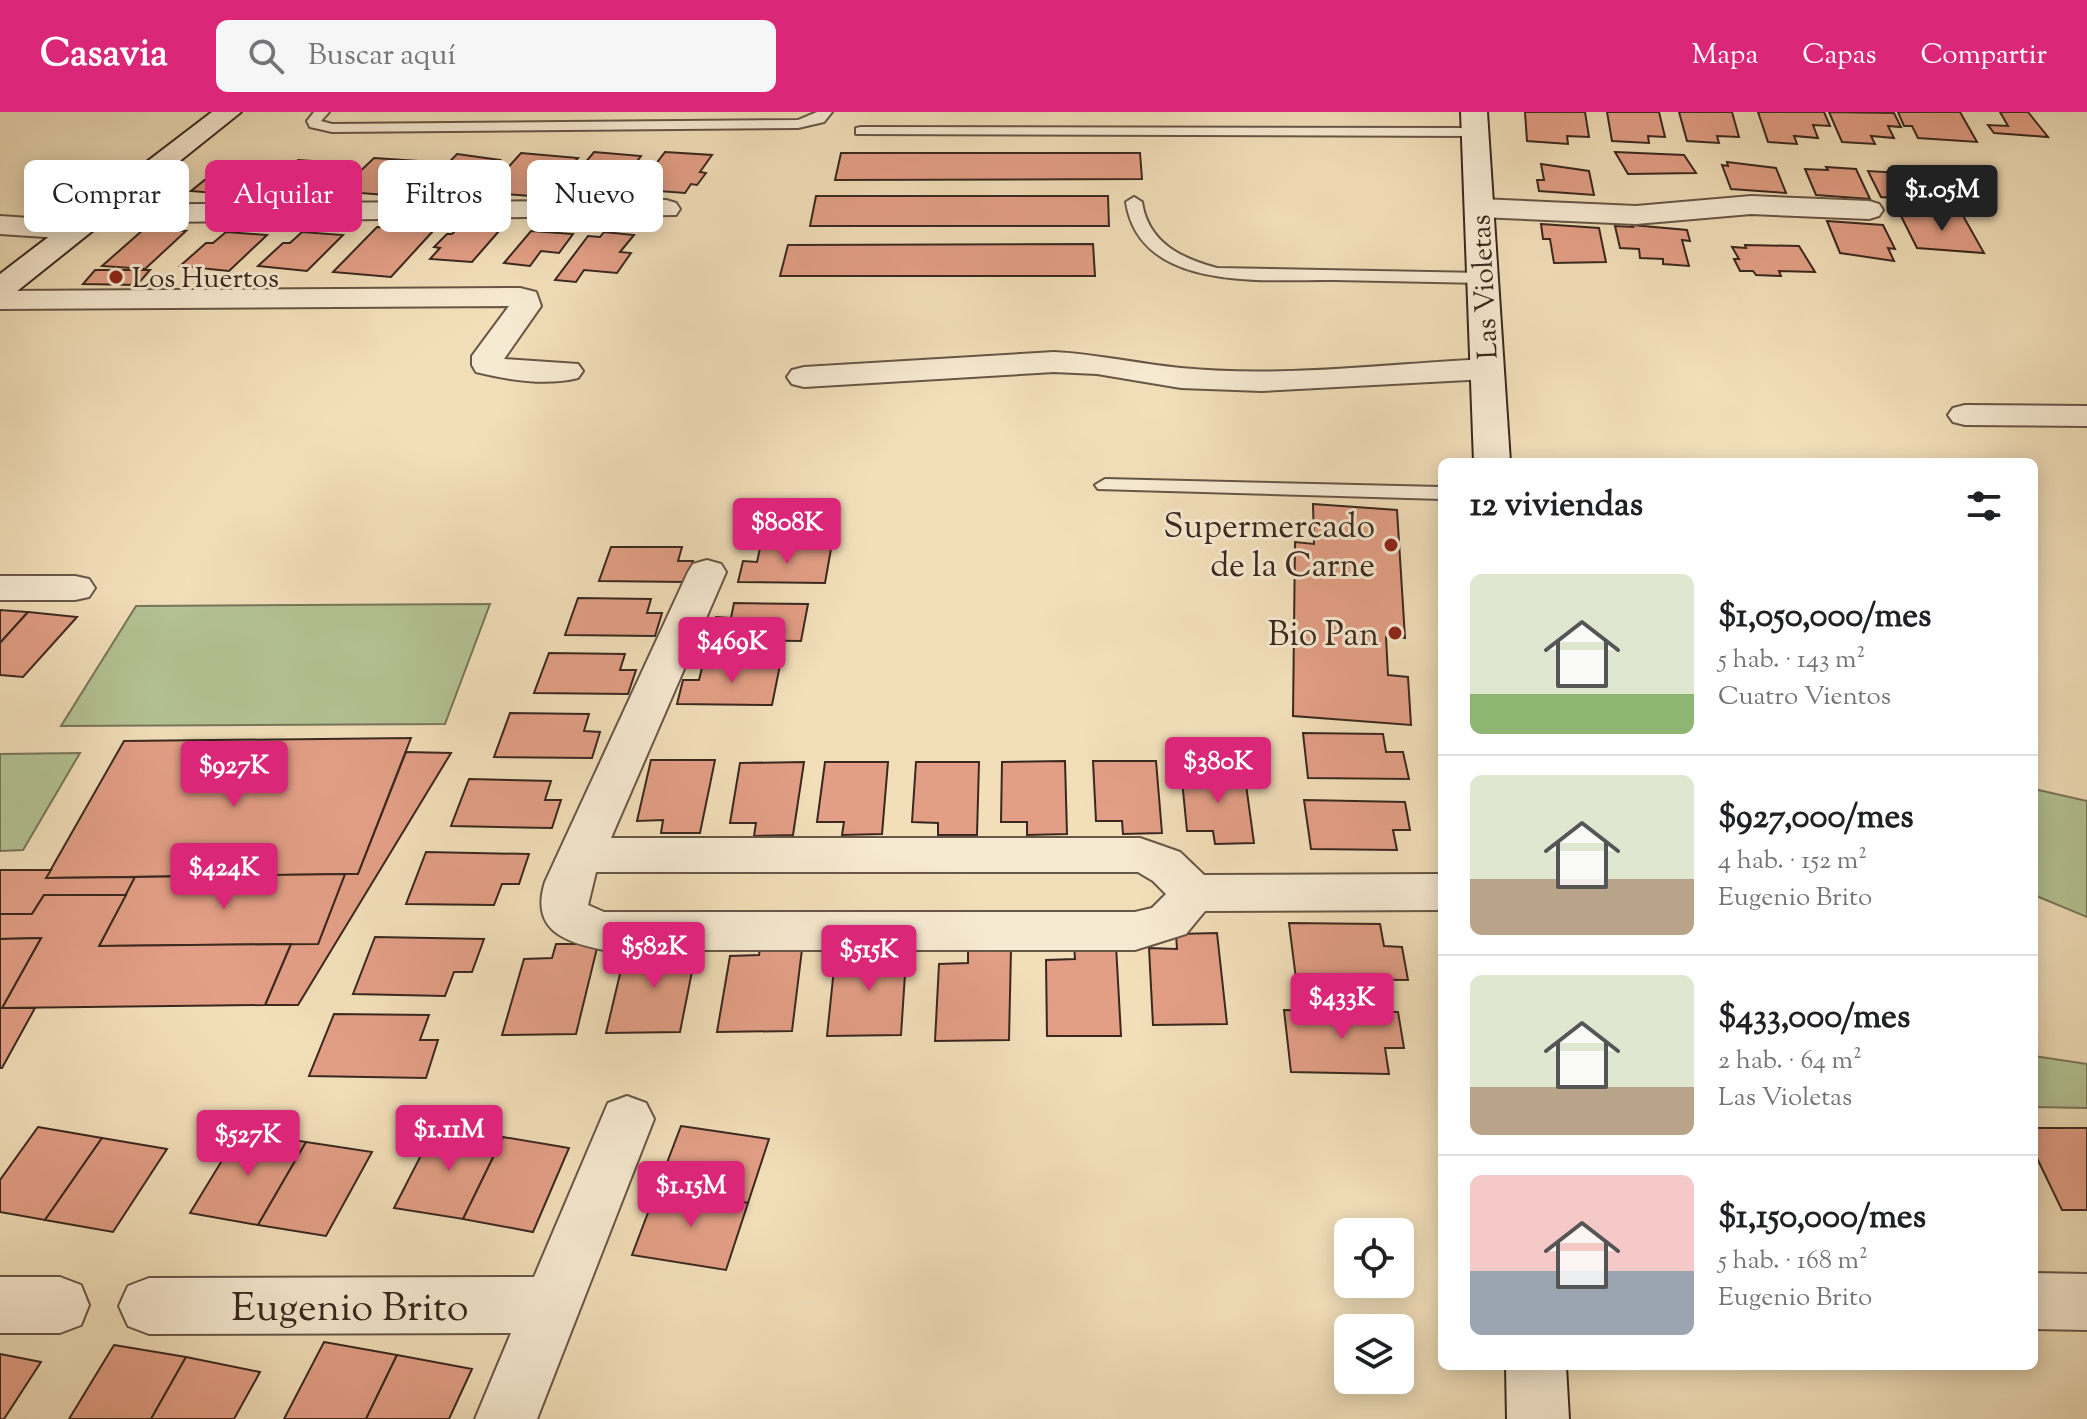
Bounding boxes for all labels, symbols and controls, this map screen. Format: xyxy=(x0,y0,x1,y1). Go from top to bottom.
search box xyxy=(216,20,776,92)
text: Casavia xyxy=(40,29,168,83)
icon: search xyxy=(244,34,288,78)
text: Buscar aquí xyxy=(308,35,456,78)
text: Mapa xyxy=(1692,36,1758,76)
text: Capas xyxy=(1802,36,1877,76)
text: Compartir xyxy=(1921,36,2047,76)
chip: Comprar xyxy=(24,160,189,232)
chip: Alquilar xyxy=(205,160,362,232)
chip: Filtros xyxy=(378,160,511,232)
chip: Nuevo xyxy=(527,160,663,232)
pin: $1.05M xyxy=(1877,165,2007,233)
text: $1.05M xyxy=(1904,172,1980,209)
street label: Las Violetas xyxy=(1462,214,1510,360)
place label: Los Huertos xyxy=(132,260,279,300)
marker: Los Huertos xyxy=(107,268,125,286)
text: 12 viviendas xyxy=(1470,482,1643,531)
icon: filters xyxy=(1962,484,2006,528)
pin: $808K xyxy=(731,498,843,566)
place label: Supermercado de la Carne xyxy=(1163,504,1375,592)
text: $808K xyxy=(751,505,823,542)
marker: Supermercado de la Carne xyxy=(1382,536,1400,554)
text: $1,050,000/mes xyxy=(1718,593,1931,642)
icon: home xyxy=(1534,606,1630,702)
place label: Bio Pan xyxy=(1268,612,1379,661)
pin: $469K xyxy=(676,617,788,685)
text: $469K xyxy=(696,624,768,661)
marker: Bio Pan xyxy=(1386,624,1404,642)
text: 5 hab. · 143 m² xyxy=(1718,642,1865,679)
text: Cuatro Vientos xyxy=(1718,679,1891,716)
pin: $380K xyxy=(1162,737,1274,805)
pin: $927K xyxy=(178,741,290,809)
text: $380K xyxy=(1183,744,1253,781)
text: $927K xyxy=(199,748,269,785)
text: $927,000/mes xyxy=(1718,794,1914,843)
icon: home xyxy=(1534,807,1630,903)
pin: $424K xyxy=(168,843,280,911)
text: 4 hab. · 152 m² xyxy=(1718,843,1867,880)
text: $424K xyxy=(188,850,260,887)
text: Eugenio Brito xyxy=(1718,880,1872,917)
pin: $582K xyxy=(598,922,710,990)
pin: $515K xyxy=(813,925,925,993)
text: $582K xyxy=(621,929,687,966)
text: $515K xyxy=(839,932,899,969)
pin: $433K xyxy=(1286,973,1398,1041)
text: $433K xyxy=(1309,980,1375,1017)
text: $433,000/mes xyxy=(1718,994,1910,1043)
icon: home xyxy=(1534,1007,1630,1103)
text: 2 hab. · 64 m² xyxy=(1718,1043,1862,1080)
text: Las Violetas xyxy=(1718,1080,1852,1117)
pin: $1.11M xyxy=(384,1105,514,1173)
pin: $527K xyxy=(192,1110,304,1178)
text: $1.11M xyxy=(414,1112,484,1149)
text: $527K xyxy=(215,1117,281,1154)
pin: $1.15M xyxy=(626,1161,756,1229)
text: $1.15M xyxy=(656,1168,726,1205)
text: $1,150,000/mes xyxy=(1718,1194,1926,1243)
icon: home xyxy=(1534,1207,1630,1303)
map controls xyxy=(1334,1218,1414,1394)
button: locate xyxy=(1334,1218,1414,1298)
text: 5 hab. · 168 m² xyxy=(1718,1243,1868,1280)
text: Eugenio Brito xyxy=(1718,1280,1872,1317)
street label: Eugenio Brito xyxy=(231,1282,469,1339)
button: layers xyxy=(1334,1314,1414,1394)

